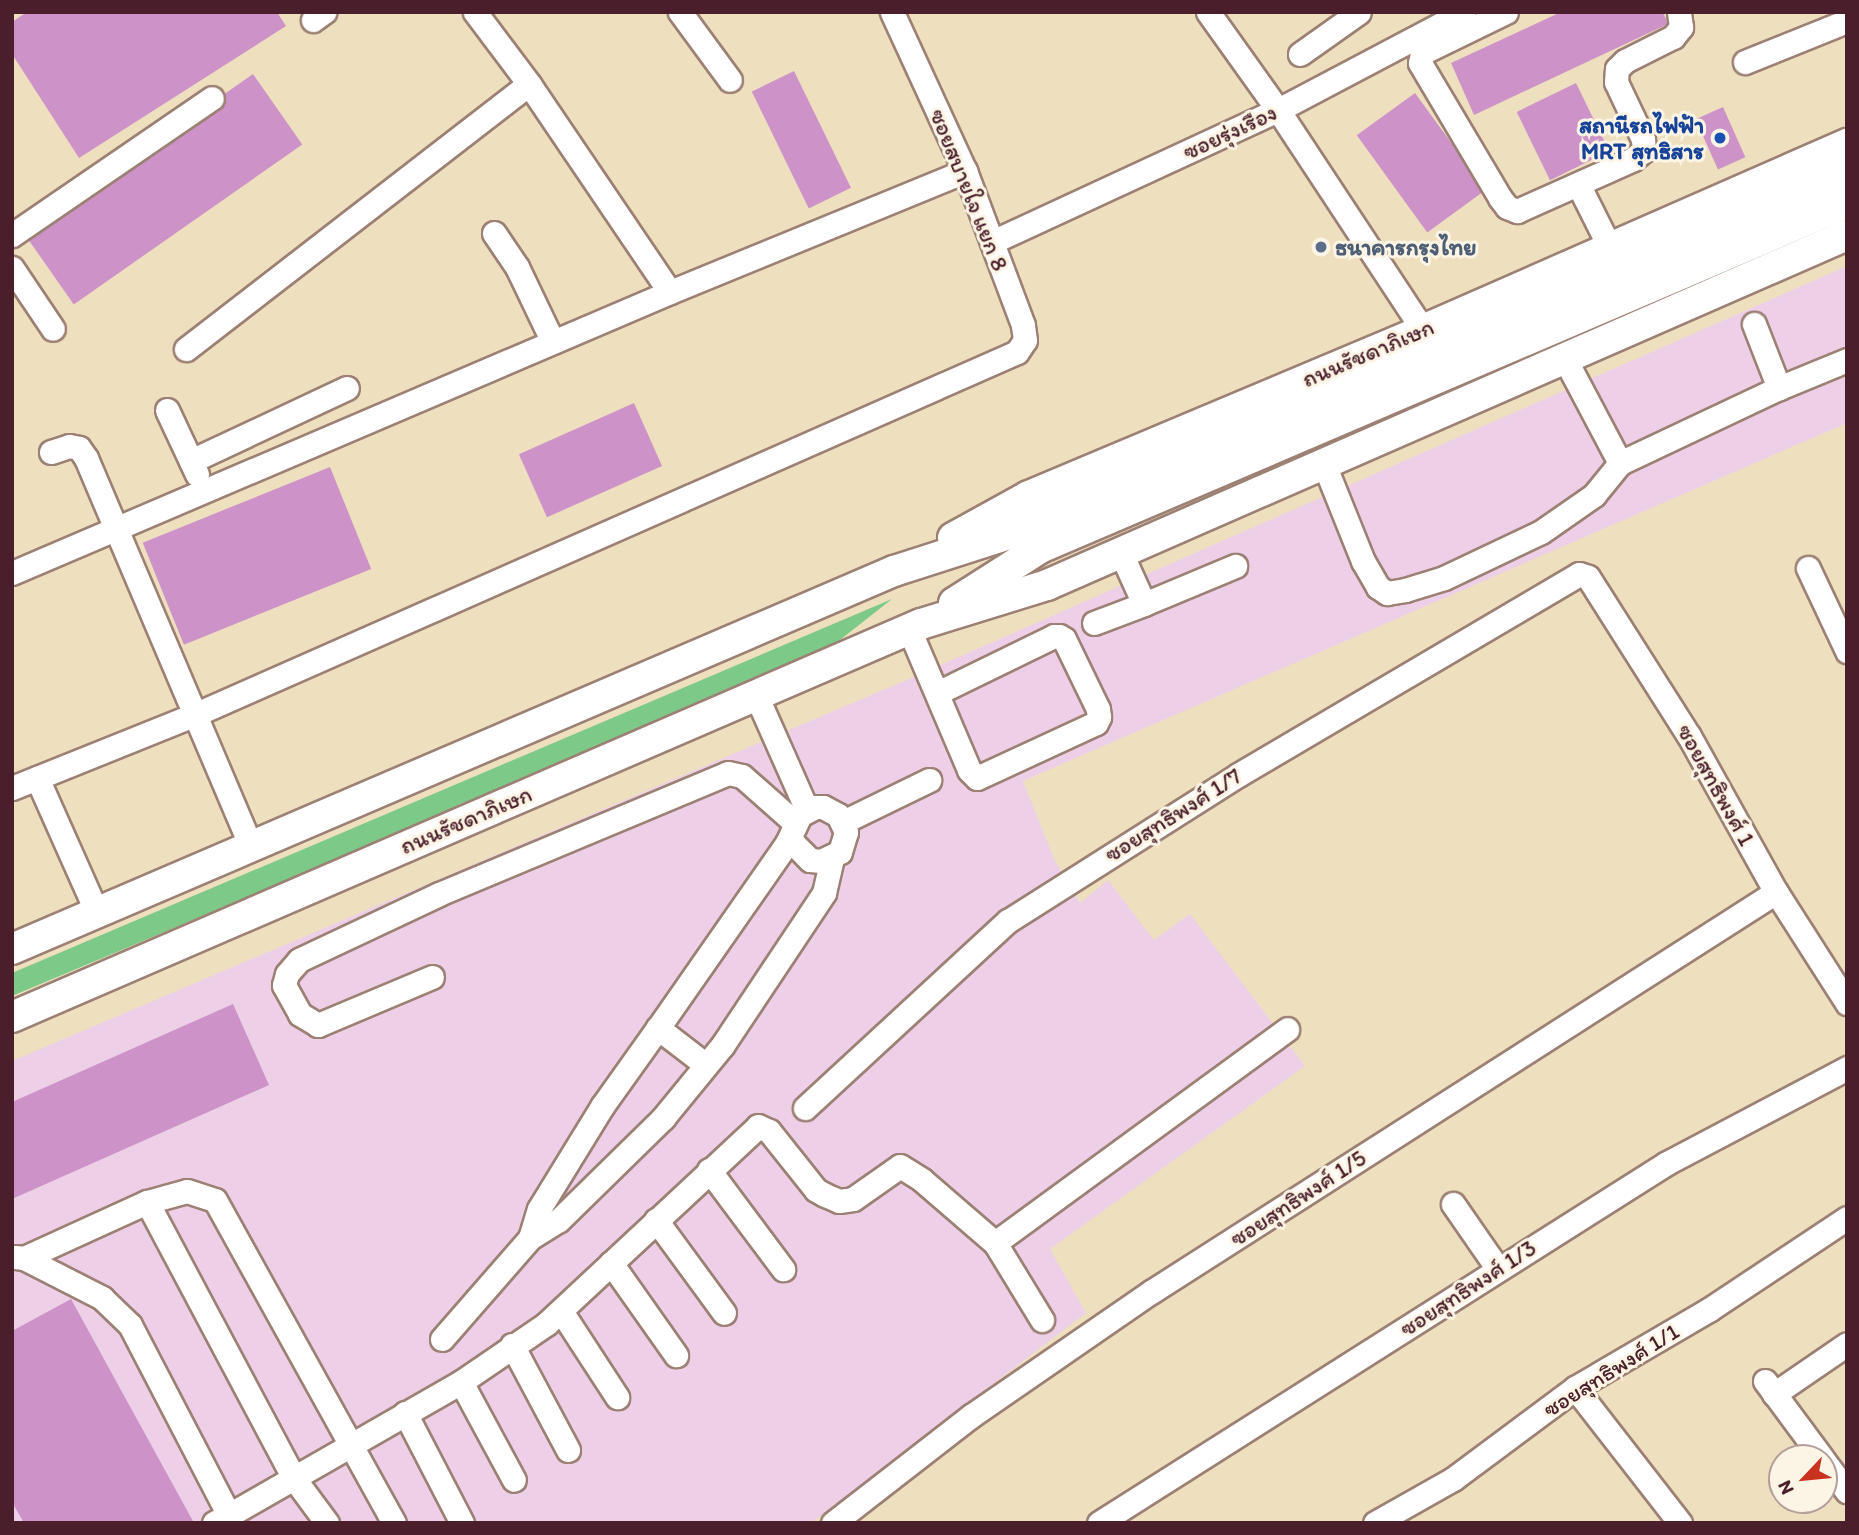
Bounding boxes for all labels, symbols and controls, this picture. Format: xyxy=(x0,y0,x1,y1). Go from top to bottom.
street label: ซอยรุ่งเรือง xyxy=(1179,98,1281,166)
street label: ซอยสบายใจ แยก 8 xyxy=(924,105,1014,275)
place label: สถานีรถไฟฟ้า MRT สุทธิสาร xyxy=(1579,111,1704,165)
marker: สถานีรถไฟฟ้า MRT สุทธิสาร xyxy=(1710,128,1730,148)
place label: ธนาคารกรุงไทย xyxy=(1335,233,1476,261)
marker: ธนาคารกรุงไทย xyxy=(1313,239,1329,255)
street label: ถนนรัชดาภิเษก xyxy=(1298,313,1438,393)
street label: ซอยสุทธิพงศ์ 1 xyxy=(1671,719,1761,851)
street label: ซอยสุทธิพงศ์ 1/7 xyxy=(1100,762,1246,868)
street label: ถนนรัชดาภิเษก xyxy=(396,780,536,860)
street label: ซอยสุทธิพงศ์ 1/5 xyxy=(1225,1144,1371,1252)
street label: ซอยสุทธิพงศ์ 1/3 xyxy=(1395,1234,1541,1342)
street label: ซอยสุทธิพงศ์ 1/1 xyxy=(1538,1317,1684,1423)
north arrow xyxy=(1768,1444,1838,1514)
text: N xyxy=(1772,1477,1799,1498)

